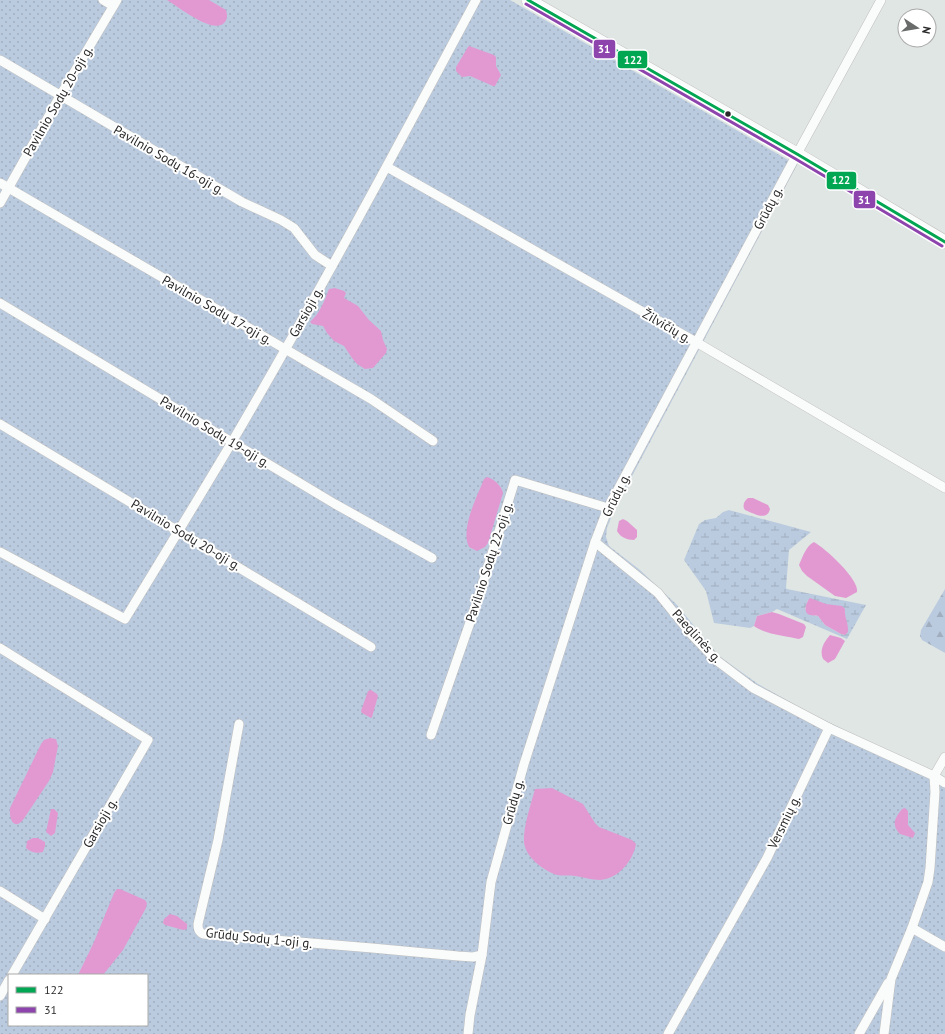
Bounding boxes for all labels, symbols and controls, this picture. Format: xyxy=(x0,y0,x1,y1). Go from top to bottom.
north arrow xyxy=(897,8,937,48)
text: N xyxy=(919,25,934,35)
line badge: 31 xyxy=(593,39,616,59)
street label: Pavilnio Sodų 20-oji g. xyxy=(19,42,97,159)
text: 31 xyxy=(598,42,610,56)
line badge: 122 xyxy=(617,50,648,69)
text: 122 xyxy=(624,53,642,67)
unlabelled marker xyxy=(723,109,733,119)
street label: Pavilnio Sodų 16-oji g. xyxy=(111,121,228,199)
line badge: 122 xyxy=(826,171,857,190)
text: 122 xyxy=(832,173,850,187)
street label: Grūdų g. xyxy=(750,183,787,233)
line badge: 31 xyxy=(853,190,876,209)
text: 31 xyxy=(858,193,870,207)
street label: Pavilnio Sodų 17-oji g. xyxy=(159,272,275,349)
street label: Garsioji g. xyxy=(285,284,327,340)
street label: Žilvičių g. xyxy=(639,305,695,347)
street label: Pavilnio Sodų 19-oji g. xyxy=(157,392,273,472)
street label: Grūdų g. xyxy=(598,470,634,520)
street label: Pavilnio Sodų 20-oji g. xyxy=(128,495,244,575)
street label: Pavilnio Sodų 22-oji g. xyxy=(462,500,516,624)
street label: Paeglinės g. xyxy=(668,606,726,667)
street label: Grūdų g. xyxy=(498,777,528,827)
street label: Versmių g. xyxy=(763,792,804,852)
street label: Garsioji g. xyxy=(79,795,121,851)
street label: Grūdų Sodų 1-oji g. xyxy=(205,924,313,952)
legend xyxy=(8,974,148,1026)
text: 122 xyxy=(44,982,64,997)
text: 31 xyxy=(44,1002,57,1017)

